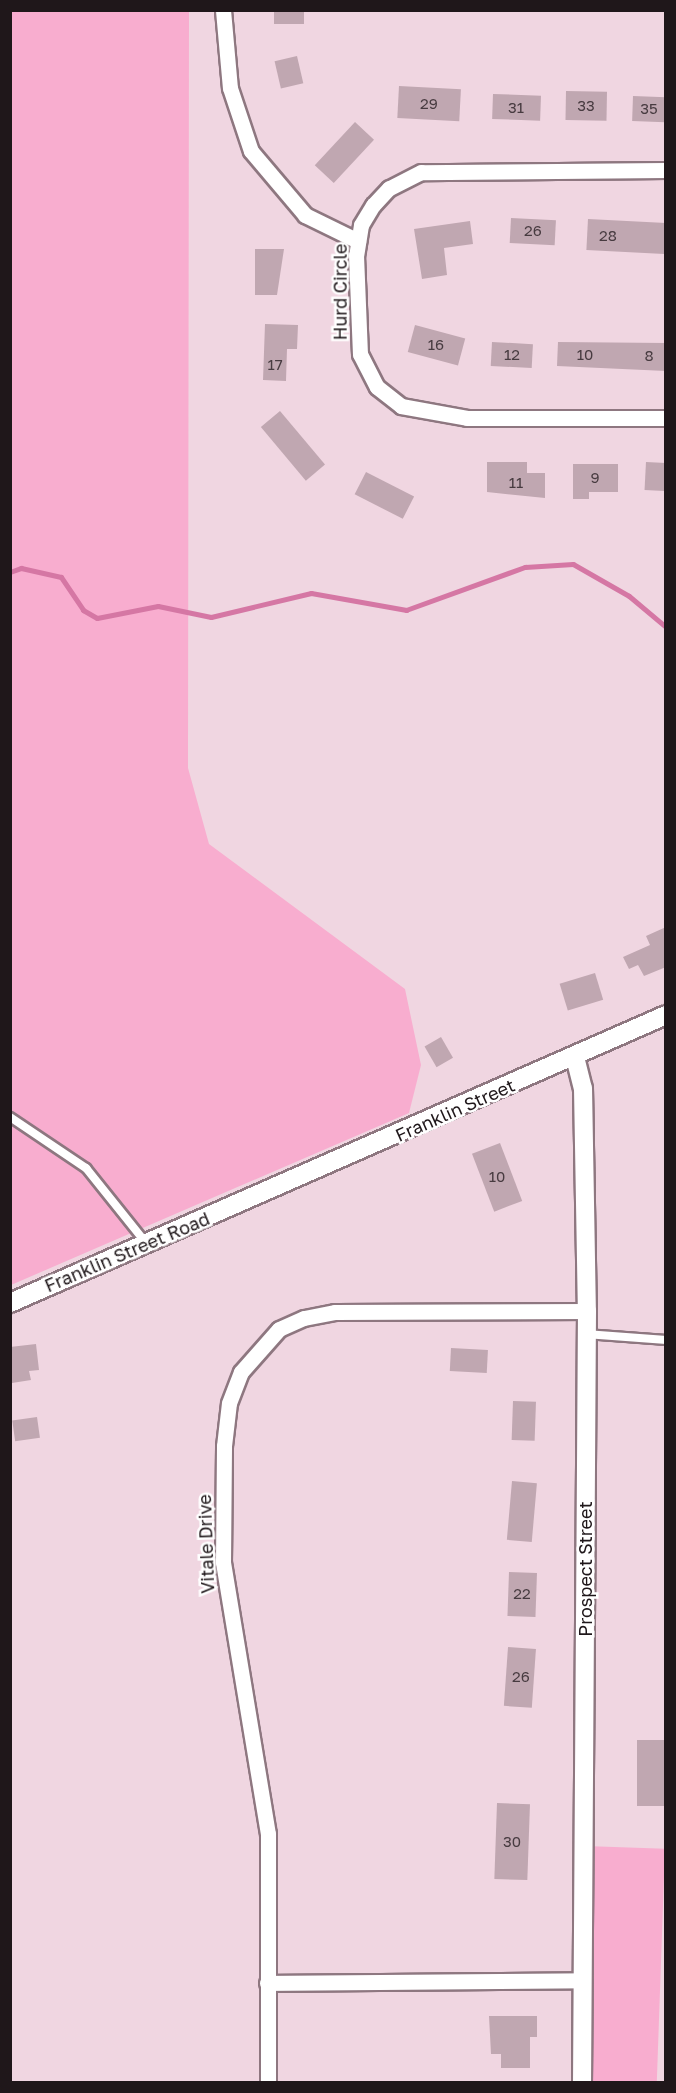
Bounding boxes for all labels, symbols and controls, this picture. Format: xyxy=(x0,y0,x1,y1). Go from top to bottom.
house number: 29 xyxy=(420,95,438,113)
house number: 33 xyxy=(577,97,595,115)
house number: 31 xyxy=(508,99,524,117)
house number: 35 xyxy=(640,100,658,118)
house number: 26 xyxy=(524,222,542,240)
house number: 28 xyxy=(599,227,617,245)
street label: Hurd Circle xyxy=(329,244,351,340)
house number: 16 xyxy=(428,336,444,354)
house number: 12 xyxy=(504,346,520,364)
house number: 10 xyxy=(577,346,593,364)
house number: 8 xyxy=(644,347,654,365)
house number: 17 xyxy=(267,356,283,374)
house number: 9 xyxy=(590,469,600,487)
house number: 11 xyxy=(509,474,523,492)
street label: Franklin Street xyxy=(392,1074,518,1146)
house number: 10 xyxy=(489,1168,505,1186)
street label: Franklin Street Road xyxy=(41,1207,213,1297)
street label: Vitale Drive xyxy=(193,1494,219,1594)
street label: Prospect Street xyxy=(574,1501,596,1637)
house number: 22 xyxy=(513,1585,531,1603)
house number: 26 xyxy=(512,1668,530,1686)
house number: 30 xyxy=(503,1833,521,1851)

